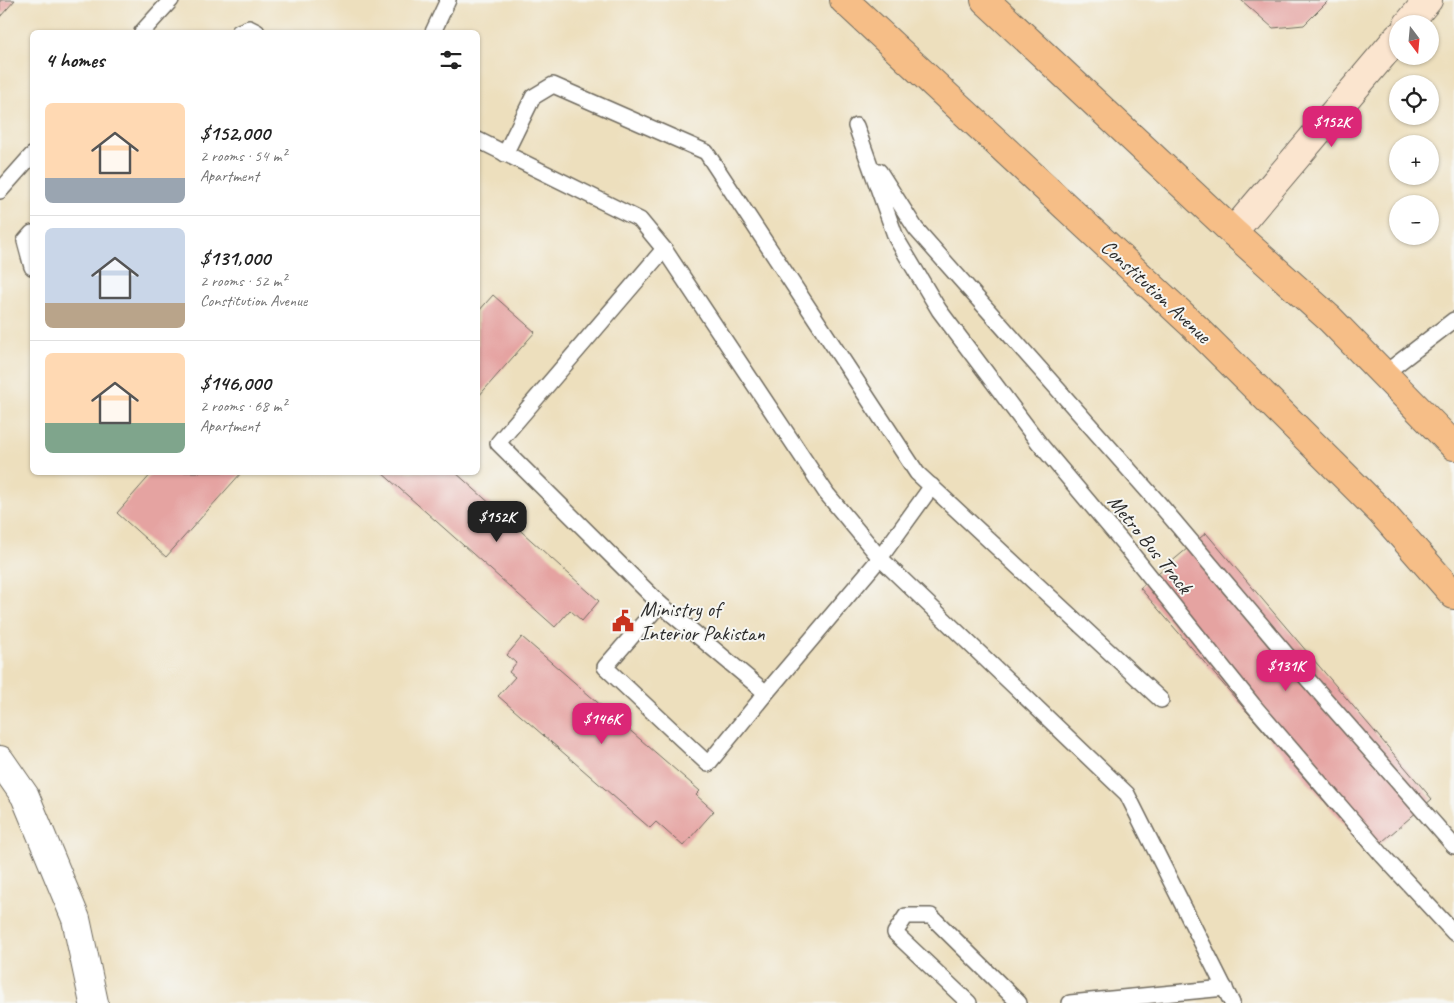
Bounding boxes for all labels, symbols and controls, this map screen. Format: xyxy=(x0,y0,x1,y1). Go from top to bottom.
north arrow xyxy=(1389,15,1439,65)
map controls xyxy=(1389,15,1439,245)
icon: filters xyxy=(437,46,465,74)
text: 4 homes xyxy=(45,47,104,73)
button: locate xyxy=(1389,75,1439,125)
pin: $152K xyxy=(1297,106,1367,148)
text: $152K xyxy=(1314,112,1350,132)
text: $152,000 xyxy=(200,120,270,146)
icon: home xyxy=(85,123,145,183)
button: + xyxy=(1389,135,1439,185)
text: 2 rooms · 54 m² xyxy=(200,146,286,166)
text: Apartment xyxy=(200,166,259,186)
button: − xyxy=(1389,195,1439,245)
street label: Constitution Avenue xyxy=(1096,234,1217,349)
text: $131,000 xyxy=(200,245,270,271)
icon: home xyxy=(85,248,145,308)
text: 2 rooms · 52 m² xyxy=(200,271,286,291)
text: Constitution Avenue xyxy=(200,291,307,311)
text: $146,000 xyxy=(200,370,271,396)
icon: home xyxy=(85,373,145,433)
text: 2 rooms · 68 m² xyxy=(200,396,286,416)
text: Apartment xyxy=(200,416,259,436)
street label: Metro Bus Track xyxy=(1102,489,1199,600)
pin: $152K xyxy=(462,500,532,543)
text: $152K xyxy=(479,507,515,527)
place label: Ministry of Interior Pakistan xyxy=(640,596,765,646)
public building icon: Ministry of Interior Pakistan xyxy=(610,608,636,634)
pin: $131K xyxy=(1251,650,1321,692)
text: $131K xyxy=(1268,656,1304,676)
pin: $146K xyxy=(567,702,637,745)
text: $146K xyxy=(583,709,621,729)

